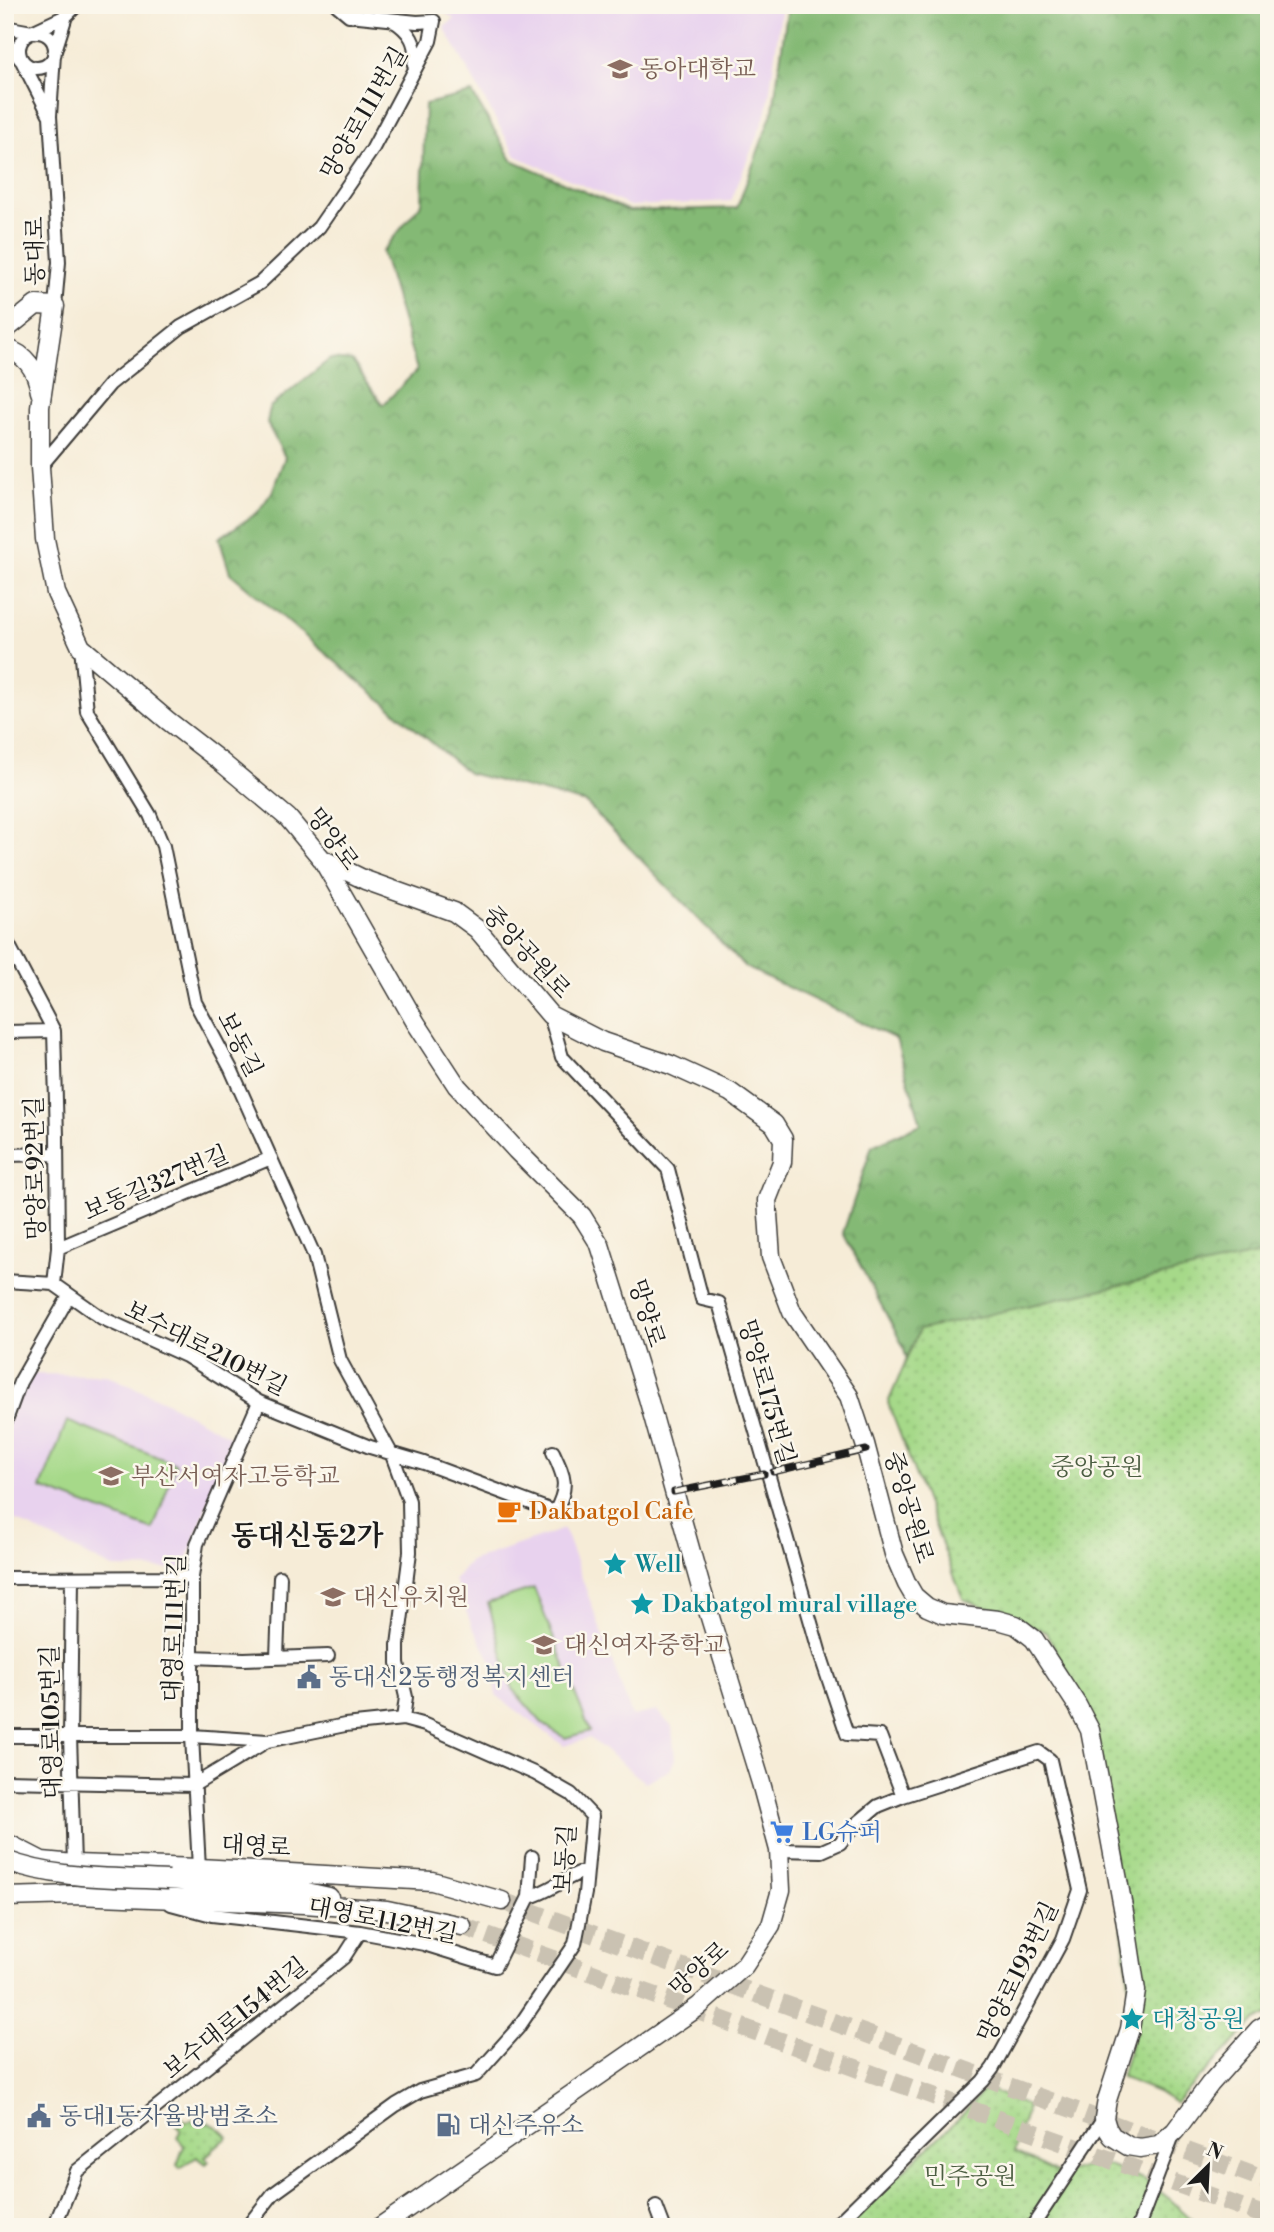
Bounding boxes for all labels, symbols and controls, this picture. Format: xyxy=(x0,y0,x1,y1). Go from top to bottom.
street label: 망양로111번길 xyxy=(315,42,415,185)
school or university icon: 동아대학교 xyxy=(606,55,634,83)
place label: 동아대학교 xyxy=(640,55,756,85)
street label: 동대로 xyxy=(21,216,51,286)
street label: 망양로 xyxy=(300,803,365,877)
street label: 중앙공원로 xyxy=(476,900,577,1005)
street label: 보동길 xyxy=(210,1007,268,1082)
street label: 망양로92번길 xyxy=(20,1096,52,1240)
street label: 보동길327번길 xyxy=(79,1140,234,1228)
street label: 망양로 xyxy=(621,1276,671,1351)
street label: 보수대로210번길 xyxy=(119,1295,292,1403)
street label: 망양로175번길 xyxy=(731,1316,801,1468)
street label: 중앙공원로 xyxy=(877,1447,939,1567)
park label: 중앙공원 xyxy=(1051,1453,1143,1483)
school or university icon: 부산서여자고등학교 xyxy=(97,1462,125,1490)
place label: 부산서여자고등학교 xyxy=(131,1462,340,1492)
cafe icon: Dakbatgol Cafe xyxy=(495,1497,523,1525)
place label: Dakbatgol Cafe xyxy=(529,1497,694,1527)
district label: 동대신동2가 xyxy=(231,1519,384,1554)
place icon: Well xyxy=(601,1550,629,1578)
place label: Well xyxy=(634,1550,682,1580)
street label: 대영로111번길 xyxy=(157,1553,193,1703)
school or university icon: 대신유치원 xyxy=(319,1583,347,1611)
place label: 대신유치원 xyxy=(353,1583,469,1613)
place icon: Dakbatgol mural village xyxy=(628,1590,656,1618)
place label: Dakbatgol mural village xyxy=(662,1590,917,1620)
school or university icon: 대신여자중학교 xyxy=(530,1631,558,1659)
place label: 대신여자중학교 xyxy=(564,1631,726,1661)
street label: 대영로105번길 xyxy=(36,1644,68,1800)
public building icon: 동대신2동행정복지센터 xyxy=(295,1663,323,1691)
place label: 동대신2동행정복지센터 xyxy=(329,1663,575,1693)
supermarket icon: LG슈퍼 xyxy=(768,1818,796,1846)
place label: LG슈퍼 xyxy=(802,1818,882,1848)
street label: 보동길 xyxy=(549,1823,583,1895)
street label: 대영로 xyxy=(220,1830,291,1864)
street label: 대영로112번길 xyxy=(306,1892,460,1950)
street label: 망양로193번길 xyxy=(972,1897,1066,2048)
street label: 망양로 xyxy=(664,1935,736,2004)
street label: 보수대로154번길 xyxy=(157,1951,314,2086)
place icon: 대청공원 xyxy=(1118,2005,1146,2033)
place label: 대청공원 xyxy=(1152,2005,1245,2035)
public building icon: 동대1동자율방범초소 xyxy=(25,2102,53,2130)
place label: 동대1동자율방범초소 xyxy=(59,2102,278,2132)
fuel station icon: 대신주유소 xyxy=(434,2111,462,2139)
place label: 대신주유소 xyxy=(468,2111,584,2141)
north arrow xyxy=(1172,2130,1242,2200)
text: N xyxy=(1203,2137,1226,2165)
park label: 민주공원 xyxy=(924,2162,1016,2192)

